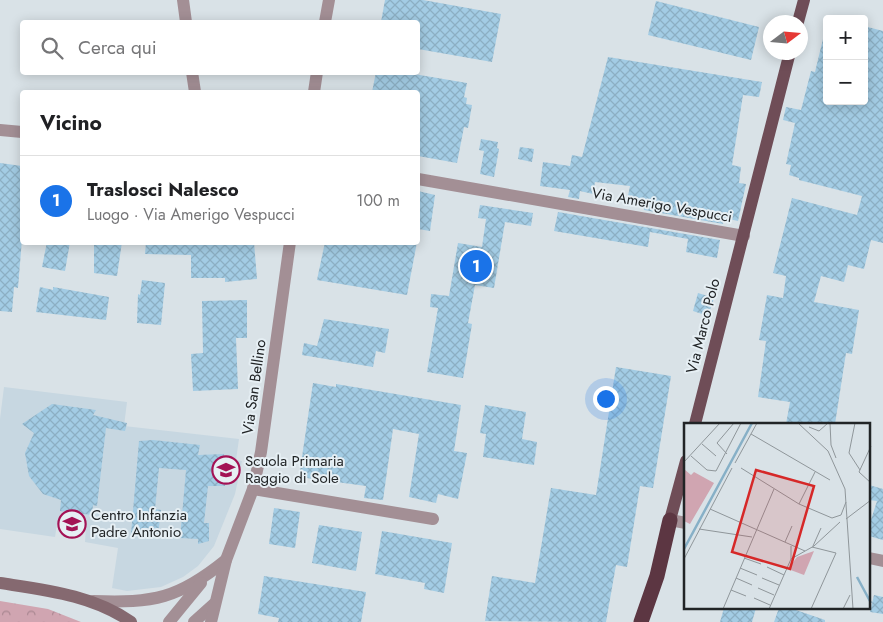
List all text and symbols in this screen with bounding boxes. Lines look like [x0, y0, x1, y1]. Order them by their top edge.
north arrow [763, 15, 808, 60]
map controls [823, 15, 868, 105]
button: + [823, 15, 868, 60]
search box [20, 20, 420, 75]
icon: search [38, 34, 66, 62]
text: Cerca qui [78, 34, 157, 61]
button: − [823, 60, 868, 105]
text: Vicino [40, 108, 102, 138]
text: Traslosci Nalesco [87, 176, 239, 203]
street label: Via Amerigo Vespucci [590, 182, 734, 228]
text: 1 [52, 189, 60, 212]
text: 100 m [356, 189, 400, 212]
text: Luogo · Via Amerigo Vespucci [87, 203, 295, 226]
pin: 1 [460, 247, 492, 285]
street label: Via Marco Polo [681, 276, 725, 376]
street label: Via San Bellino [236, 338, 272, 436]
your location [593, 386, 619, 412]
inset map [684, 423, 870, 610]
place label: Scuola Primaria Raggio di Sole [245, 450, 344, 489]
school or university icon: Scuola Primaria Raggio di Sole [211, 455, 241, 485]
place label: Centro Infanzia Padre Antonio [91, 504, 187, 543]
school or university icon: Centro Infanzia Padre Antonio [57, 509, 87, 539]

